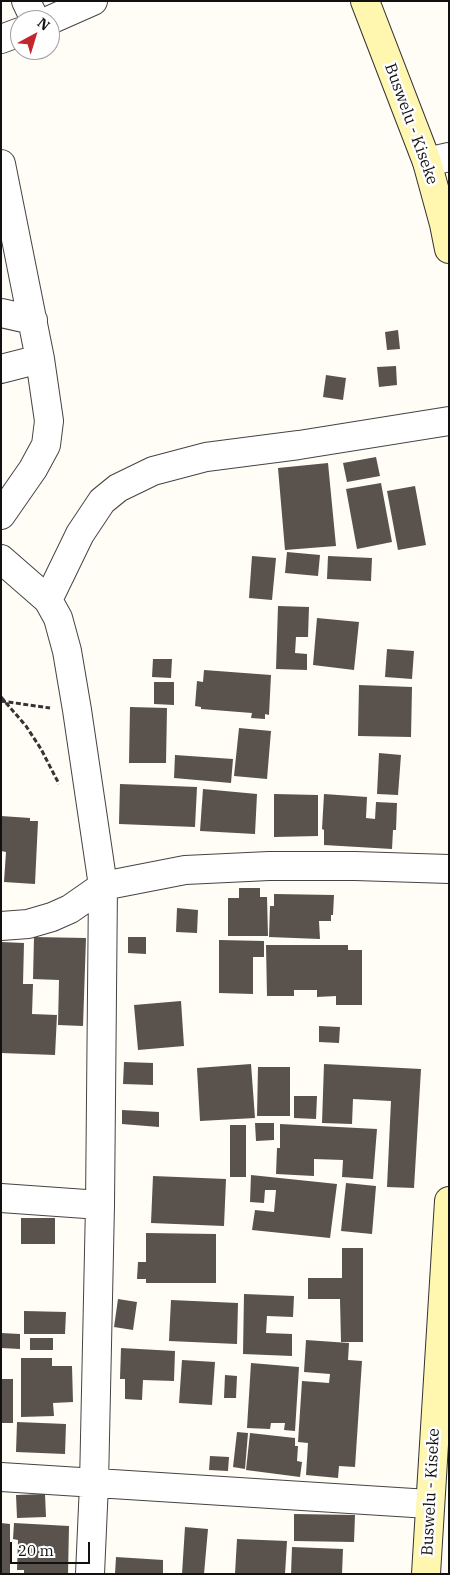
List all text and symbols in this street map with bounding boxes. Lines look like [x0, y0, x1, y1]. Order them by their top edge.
north arrow [10, 10, 60, 60]
text: N [34, 14, 54, 35]
street label: Buswelu - Kiseke [380, 61, 442, 187]
street label: Buswelu - Kiseke [418, 1428, 444, 1556]
scale bar [12, 1532, 92, 1564]
text: 20 m [18, 1541, 54, 1560]

